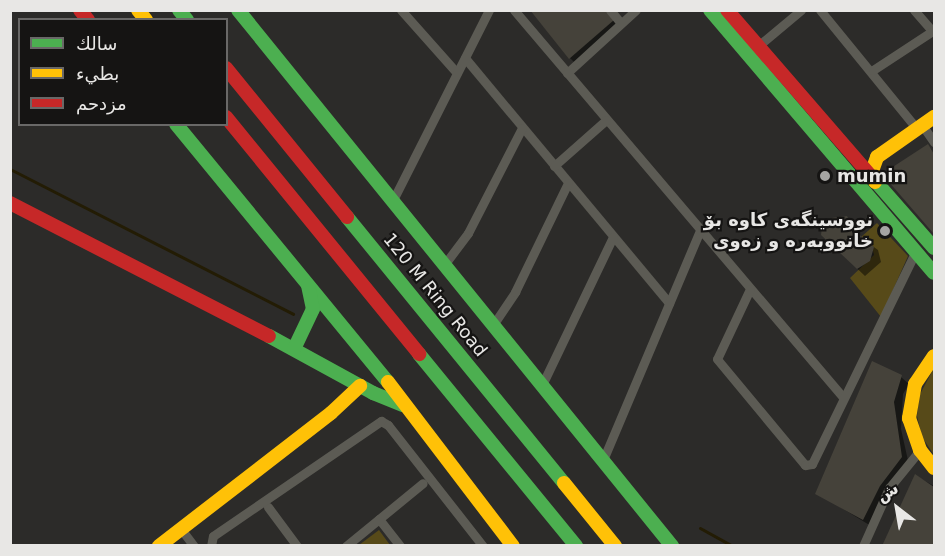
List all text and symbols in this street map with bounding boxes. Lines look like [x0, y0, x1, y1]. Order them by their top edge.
legend [18, 18, 228, 126]
text: سالك [76, 33, 117, 54]
text: بطيء [76, 63, 119, 84]
text: مزدحم [76, 93, 127, 114]
place label: mumin [837, 165, 906, 187]
marker: mumin [818, 169, 832, 183]
place label: نووسینگەی کاوە بۆ خانووبەرە و زەوی [704, 210, 873, 252]
marker: نووسینگەی کاوە بۆ خانووبەرە و زەوی [878, 224, 892, 238]
street label: 120 M Ring Road [379, 229, 491, 361]
north arrow [867, 478, 927, 538]
text: ش [873, 478, 902, 506]

